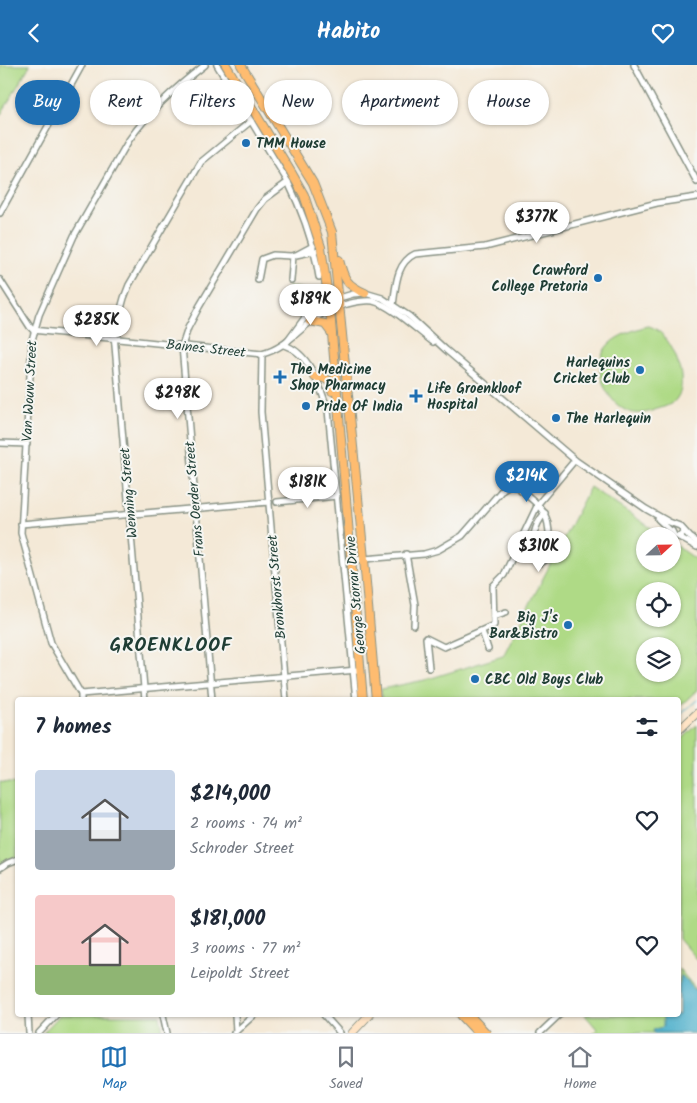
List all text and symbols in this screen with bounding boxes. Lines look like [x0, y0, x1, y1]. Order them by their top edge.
text: Habito [317, 15, 380, 50]
icon: back [20, 19, 48, 47]
icon: heart [649, 19, 677, 47]
chip: Buy [15, 80, 80, 125]
chip: Rent [90, 80, 161, 125]
chip: Filters [171, 80, 254, 125]
chip: New [264, 80, 332, 125]
chip: Apartment [342, 80, 458, 125]
chip: House [468, 80, 549, 125]
place label: TMM House [256, 133, 326, 155]
marker: TMM House [240, 137, 252, 149]
pin: $377K [502, 201, 572, 244]
text: $377K [516, 205, 558, 230]
place label: Crawford College Pretoria [492, 260, 588, 298]
marker: Crawford College Pretoria [592, 272, 604, 284]
pin: $189K [276, 283, 346, 326]
text: $189K [290, 287, 332, 312]
pin: $285K [62, 305, 132, 347]
text: $285K [74, 308, 120, 333]
street label: Baines Street [165, 334, 247, 364]
street label: Van Wouw Street [16, 339, 44, 442]
place label: Harlequins Cricket Club [553, 352, 630, 390]
place label: The Medicine Shop Pharmacy [290, 359, 386, 397]
marker: Harlequins Cricket Club [634, 364, 646, 376]
marker: The Medicine Shop Pharmacy [274, 371, 286, 383]
pin: $298K [143, 377, 213, 420]
place label: Life Groenkloof Hospital [427, 378, 522, 416]
text: $298K [155, 381, 201, 406]
marker: Life Groenkloof Hospital [409, 389, 423, 403]
place label: Pride Of India [316, 396, 403, 418]
marker: Pride Of India [300, 400, 312, 412]
place label: The Harlequin [566, 408, 651, 430]
marker: The Harlequin [550, 412, 562, 424]
street label: Frans Oerder Street [179, 440, 211, 558]
street label: Wenning Street [114, 446, 144, 539]
pin: $214K [492, 461, 562, 503]
text: $214K [506, 464, 548, 489]
pin: $181K [273, 467, 343, 509]
text: $181K [289, 470, 327, 495]
north arrow [636, 527, 681, 573]
map controls [636, 527, 681, 682]
pin: $310K [504, 531, 574, 573]
street label: Bronkhorst Street [261, 533, 293, 640]
street label: George Storrar Drive [340, 534, 372, 655]
text: $310K [519, 534, 559, 559]
button: locate [636, 582, 681, 627]
place label: Big J's Bar&Bistro [489, 607, 559, 645]
marker: Big J's Bar&Bistro [562, 619, 574, 631]
district label: GROENKLOOF [110, 631, 233, 661]
button: layers [636, 637, 681, 682]
place label: CBC Old Boys Club [485, 669, 603, 691]
marker: CBC Old Boys Club [469, 673, 481, 685]
text: 7 homes [35, 711, 112, 744]
icon: filters [633, 713, 661, 741]
text: $214,000 [190, 778, 270, 811]
icon: home [75, 790, 135, 850]
icon: heart [633, 806, 661, 834]
text: 2 rooms · 74 m² [190, 811, 302, 836]
text: Schroder Street [190, 836, 294, 861]
text: $181,000 [190, 903, 265, 936]
icon: home [75, 915, 135, 975]
icon: heart [633, 931, 661, 959]
text: 3 rooms · 77 m² [190, 936, 300, 961]
text: Leipoldt Street [190, 961, 290, 986]
tab: Map [100, 1043, 128, 1095]
tab: Saved [329, 1043, 363, 1095]
tab: Home [563, 1043, 597, 1095]

